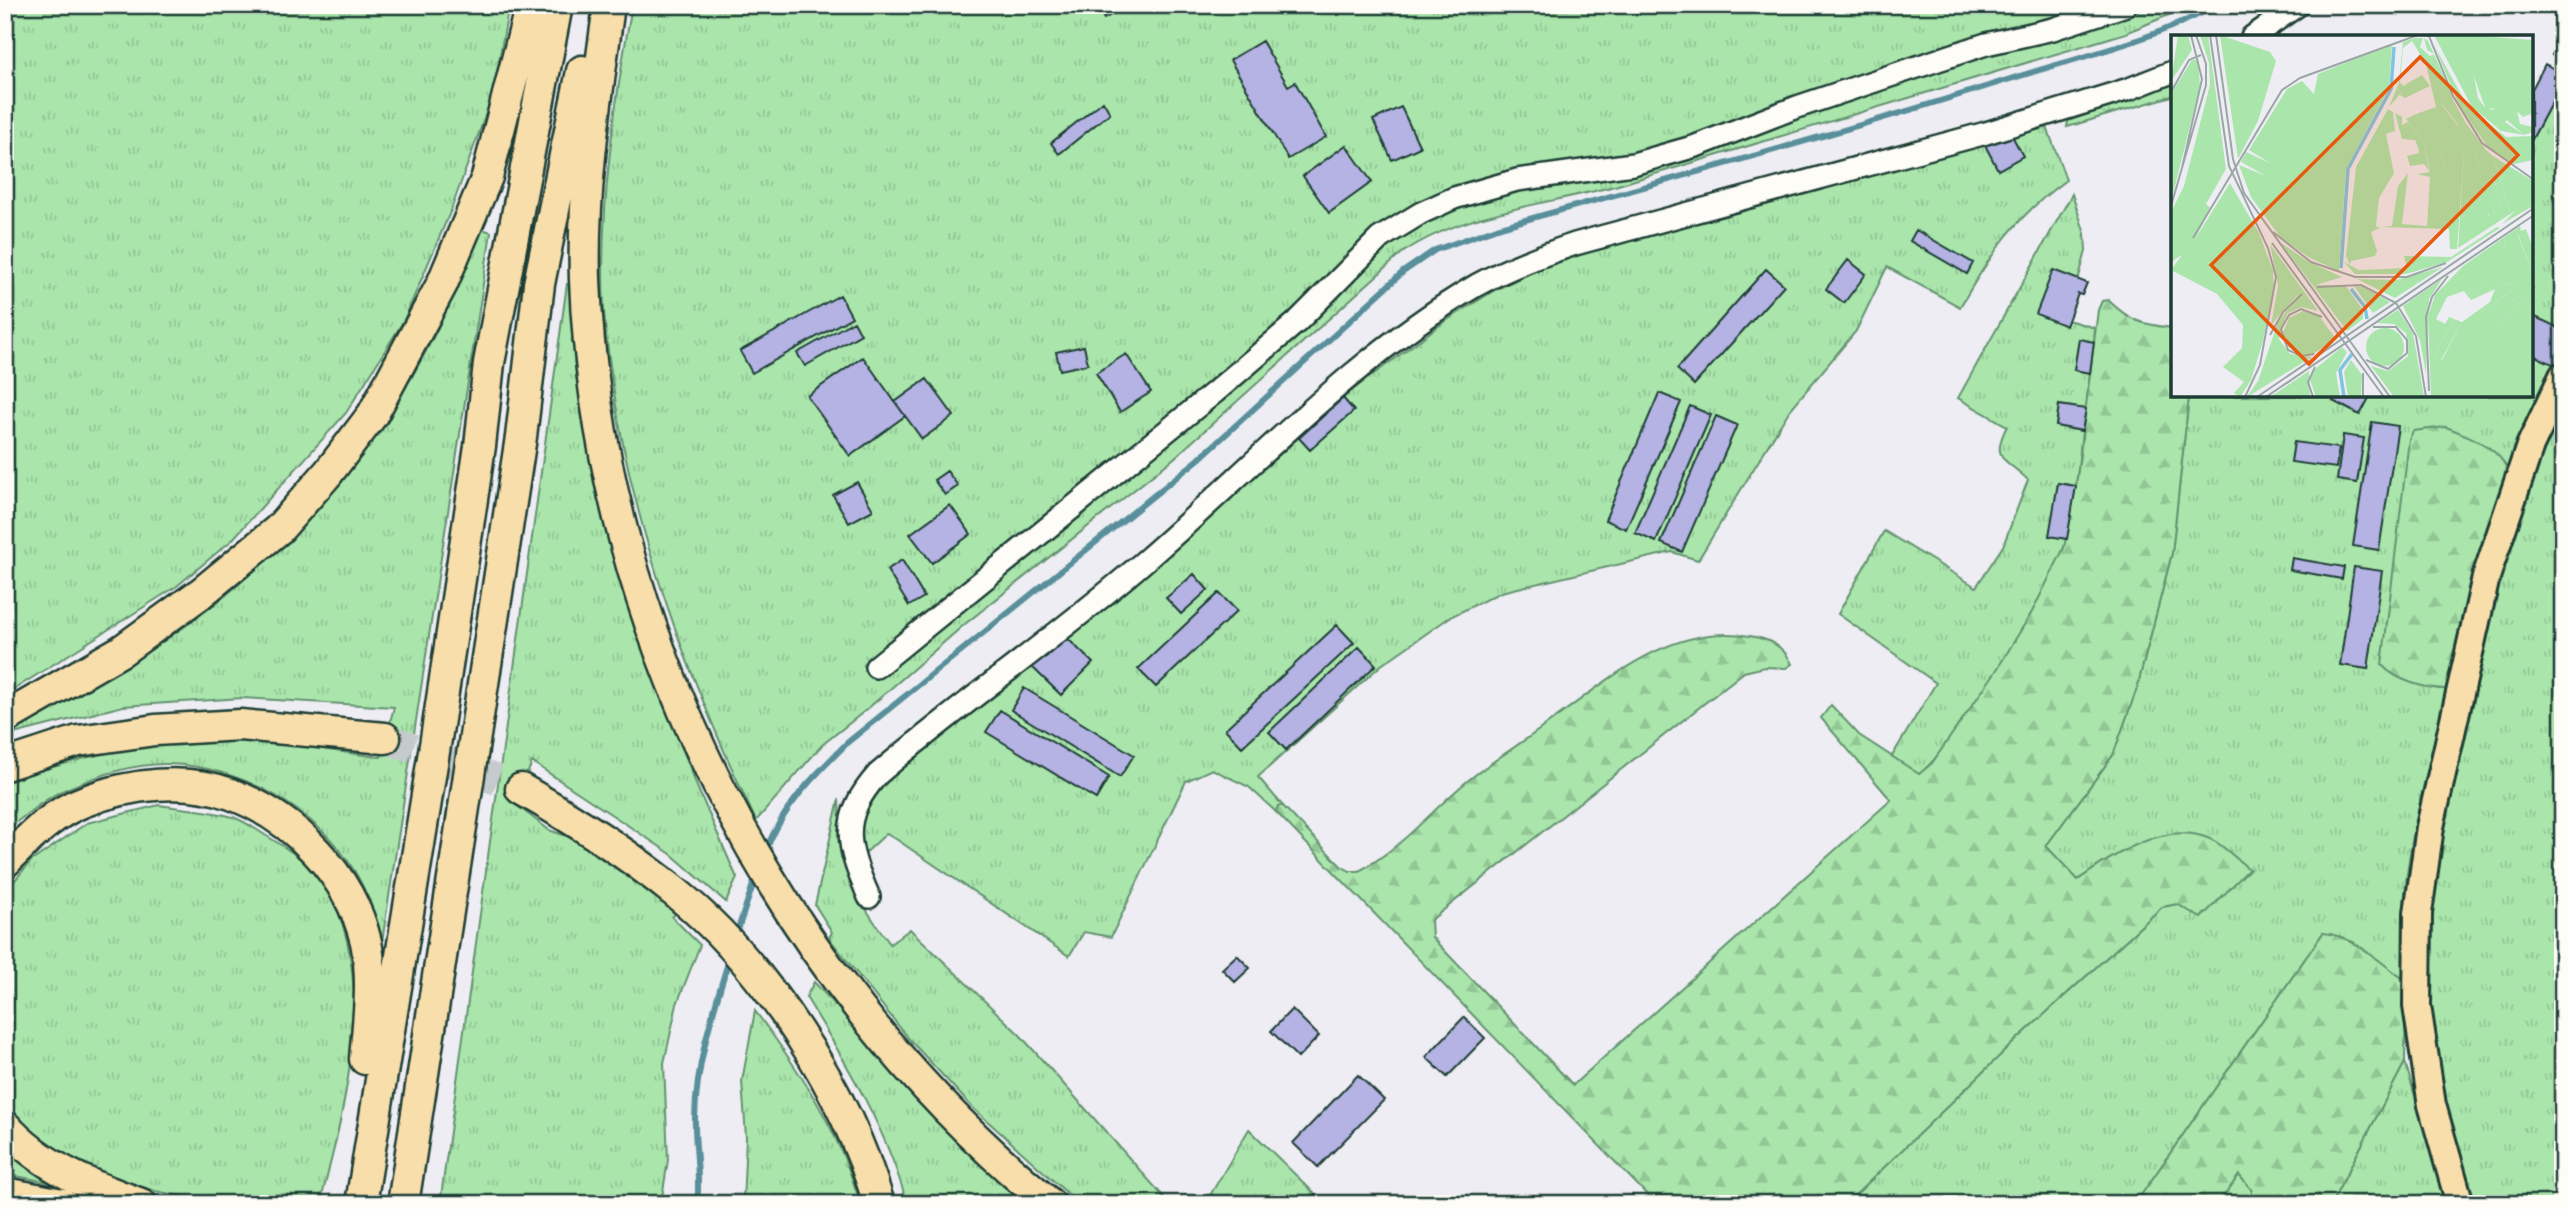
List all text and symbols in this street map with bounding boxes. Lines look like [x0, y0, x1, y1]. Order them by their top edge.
inset map [2171, 35, 2533, 397]

